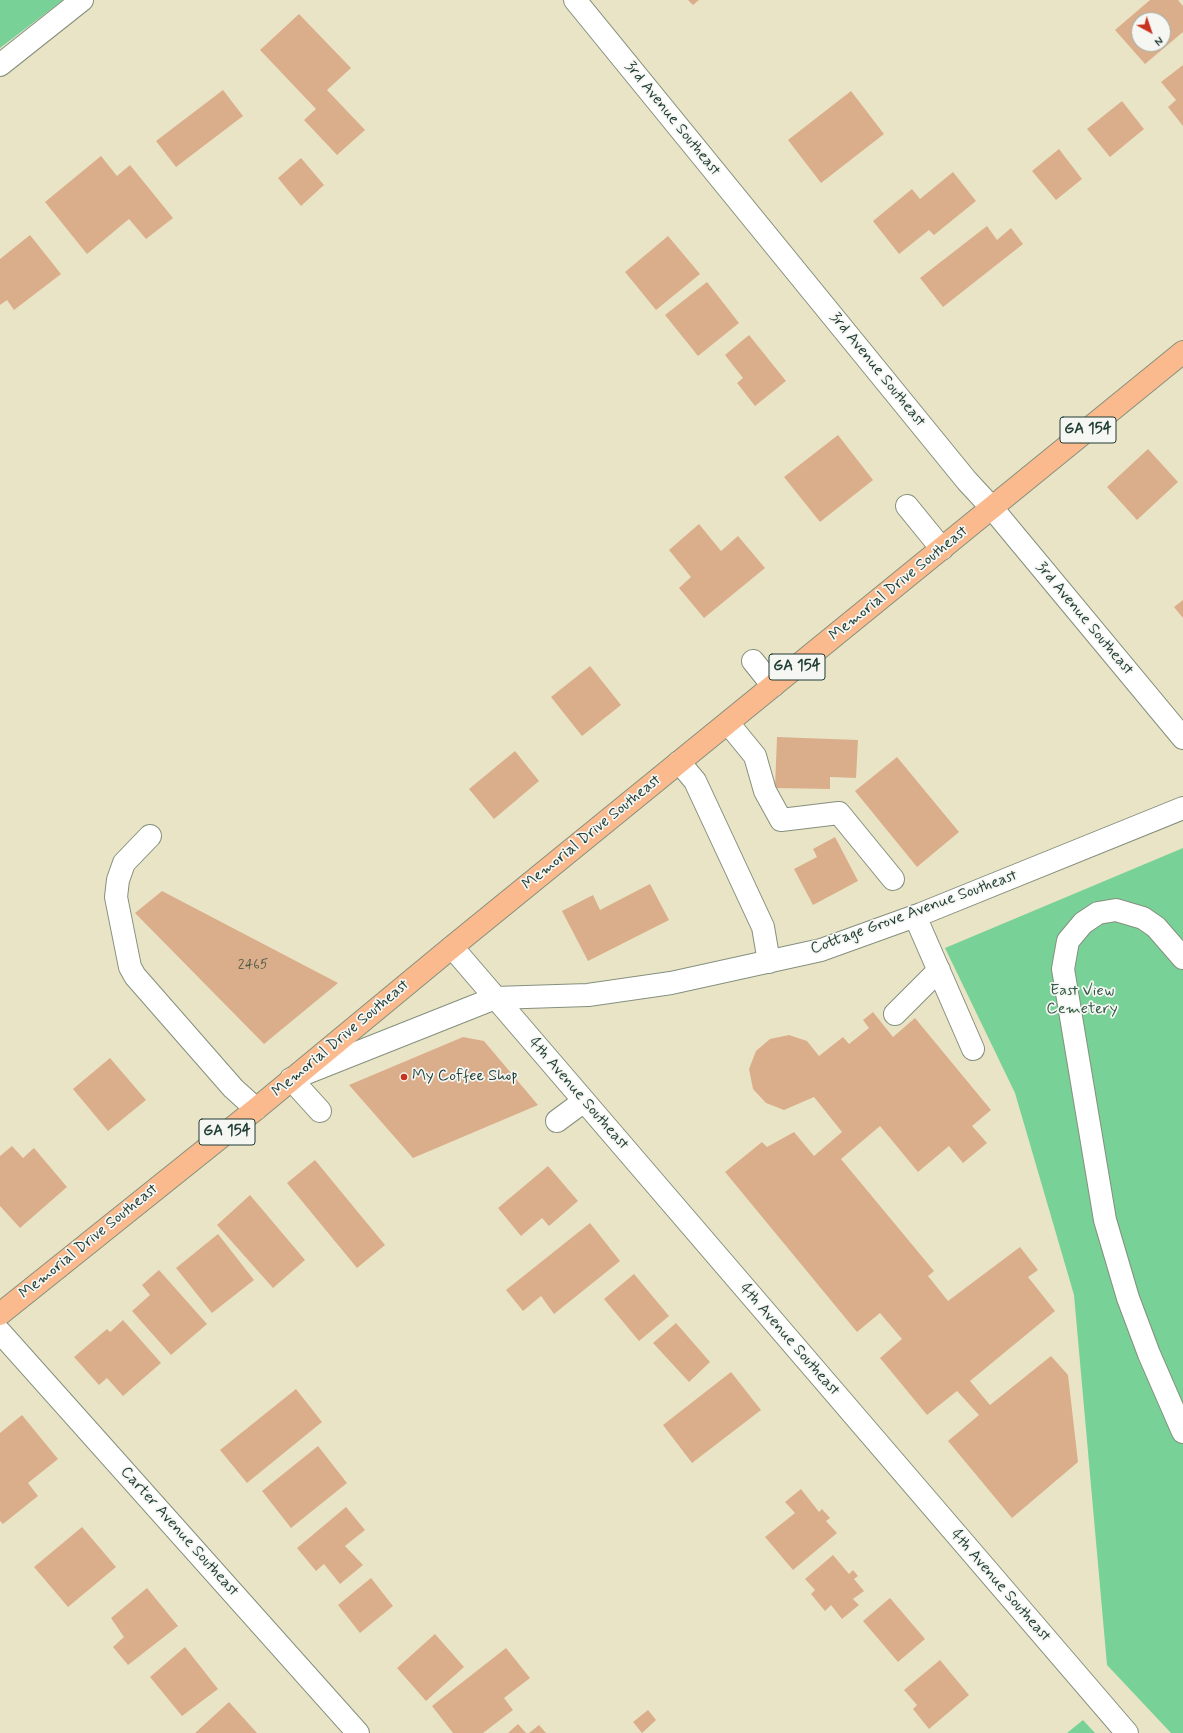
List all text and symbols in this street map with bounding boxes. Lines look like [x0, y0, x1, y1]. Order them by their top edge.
north arrow [1131, 12, 1171, 52]
text: N [1151, 33, 1165, 48]
street label: 3rd Avenue Southeast [620, 58, 724, 180]
street label: 3rd Avenue Southeast [825, 309, 929, 431]
road number: GA 154 [1060, 417, 1116, 443]
street label: Memorial Drive Southeast [826, 522, 972, 646]
street label: 3rd Avenue Southeast [1031, 558, 1137, 680]
road number: GA 154 [769, 654, 825, 680]
street label: Memorial Drive Southeast [519, 771, 665, 895]
street label: Cottage Grove Avenue Southeast [808, 867, 1020, 959]
house number: 2465 [238, 957, 268, 973]
street label: Memorial Drive Southeast [269, 976, 413, 1102]
park label: East View Cemetery [1046, 982, 1118, 1020]
street label: 4th Avenue Southeast [524, 1034, 632, 1154]
place label: My Coffee Shop [412, 1067, 518, 1087]
marker: My Coffee Shop [399, 1072, 409, 1082]
road number: GA 154 [199, 1119, 255, 1145]
street label: Memorial Drive Southeast [16, 1180, 162, 1304]
street label: 4th Avenue Southeast [735, 1280, 843, 1400]
street label: Carter Avenue Southeast [116, 1463, 242, 1601]
street label: 4th Avenue Southeast [946, 1526, 1054, 1646]

